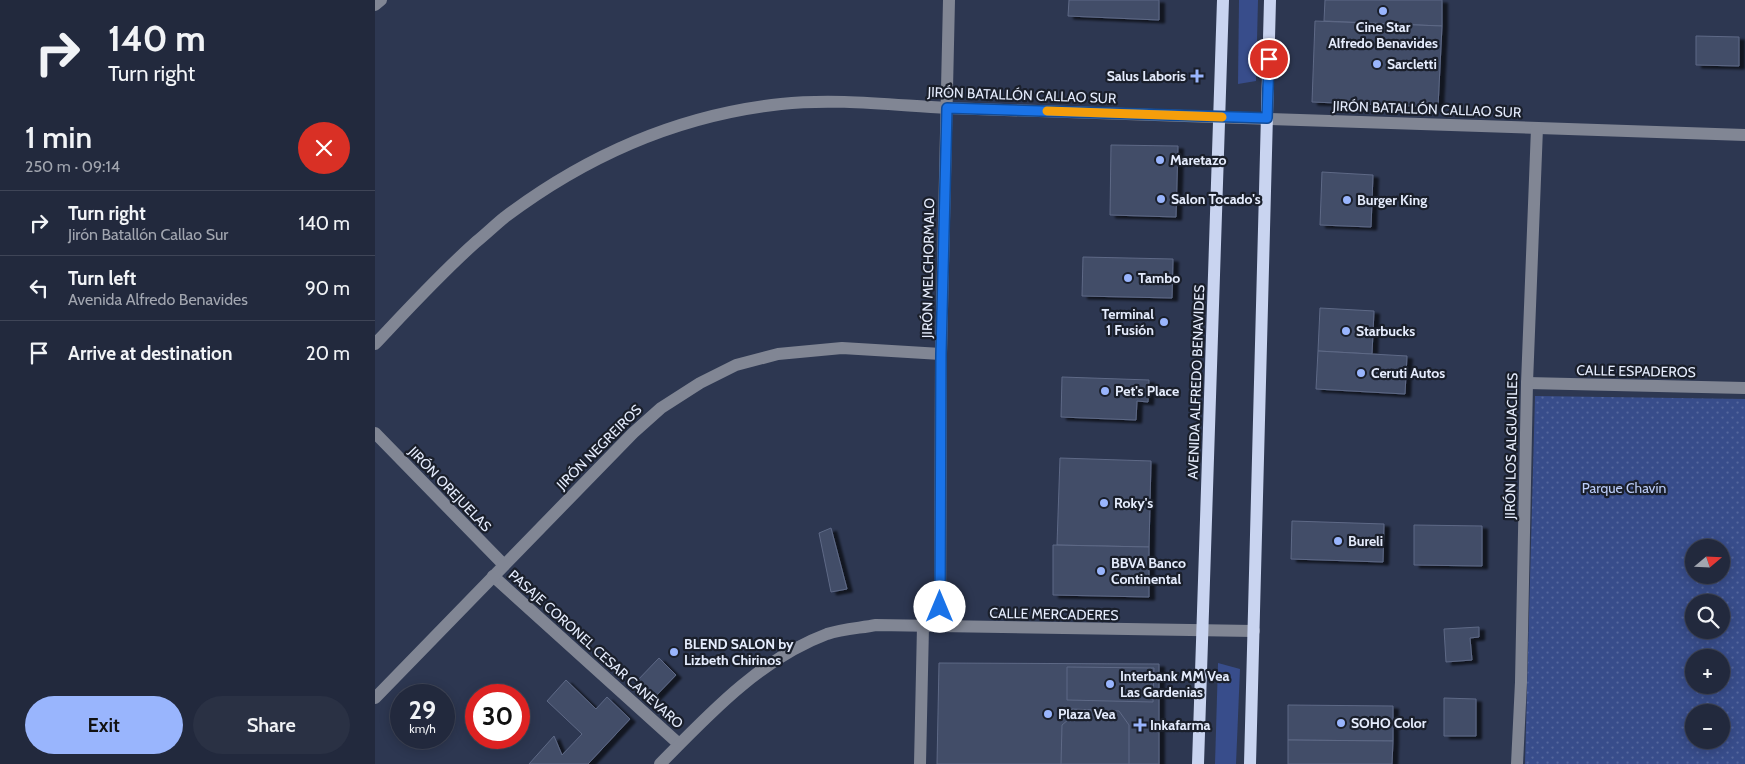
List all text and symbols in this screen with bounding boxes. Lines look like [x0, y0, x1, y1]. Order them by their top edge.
marker: Cine Star Alfredo Benavides [1377, 5, 1389, 17]
text: 140 m [108, 17, 206, 60]
place label: Cine Star Alfredo Benavides [1328, 18, 1438, 52]
icon: right [25, 20, 90, 85]
pin [1248, 38, 1290, 80]
icon: arrive [1255, 45, 1283, 73]
place label: Sarcletti [1387, 55, 1437, 73]
marker: Sarcletti [1371, 58, 1383, 70]
text: Turn right [108, 60, 195, 87]
place label: Salus Laboris [1107, 67, 1186, 85]
marker: Salus Laboris [1190, 69, 1204, 83]
street label: JIRÓN BATALLÓN CALLAO SUR [926, 83, 1117, 107]
street label: JIRÓN BATALLÓN CALLAO SUR [1331, 97, 1522, 121]
text: 1 min [25, 119, 92, 156]
button: close [298, 122, 350, 174]
place label: Maretazo [1170, 151, 1227, 169]
marker: Maretazo [1154, 154, 1166, 166]
text: 250 m · 09:14 [25, 157, 120, 176]
place label: Salon Tocado's [1171, 190, 1261, 208]
place label: Burger King [1357, 191, 1427, 209]
marker: Salon Tocado's [1155, 193, 1167, 205]
marker: Burger King [1341, 194, 1353, 206]
street label: JIRÓN MELCHORMALO [918, 197, 938, 339]
text: Turn right [68, 202, 146, 225]
icon: right [25, 209, 53, 237]
text: 140 m [299, 212, 350, 235]
text: Jirón Batallón Callao Sur [68, 225, 228, 244]
text: Turn left [68, 267, 136, 290]
place label: Tambo [1138, 269, 1180, 287]
marker: Tambo [1122, 272, 1134, 284]
icon: left [25, 274, 53, 302]
text: 90 m [305, 277, 350, 300]
street label: AVENIDA ALFREDO BENAVIDES [1184, 284, 1208, 480]
text: Avenida Alfredo Benavides [68, 290, 248, 309]
place label: Terminal 1 Fusión [1102, 305, 1154, 339]
marker: Terminal 1 Fusión [1158, 316, 1170, 328]
place label: Starbucks [1356, 322, 1415, 340]
marker: Starbucks [1340, 325, 1352, 337]
icon: arrive [25, 339, 53, 367]
text: Arrive at destination [68, 342, 232, 365]
text: 20 m [306, 342, 350, 365]
street label: CALLE ESPADEROS [1576, 361, 1696, 381]
place label: Ceruti Autos [1371, 364, 1445, 382]
marker: Ceruti Autos [1355, 367, 1367, 379]
street label: JIRÓN LOS ALGUACILES [1501, 373, 1521, 520]
place label: Pet's Place [1115, 382, 1179, 400]
marker: Pet's Place [1099, 385, 1111, 397]
street label: JIRÓN NEGREIROS [552, 401, 645, 494]
street label: JIRÓN OREJUELAS [404, 442, 495, 535]
park label: Parque Chavín [1582, 479, 1666, 497]
place label: Roky's [1114, 494, 1153, 512]
marker: Roky's [1098, 497, 1110, 509]
place label: Bureli [1348, 532, 1383, 550]
marker: Bureli [1332, 535, 1344, 547]
north arrow [1685, 539, 1730, 584]
map controls [1685, 539, 1730, 749]
place label: BBVA Banco Continental [1111, 554, 1186, 588]
marker: BBVA Banco Continental [1095, 565, 1107, 577]
street label: PASAJE CORONEL CESAR CANEVARO [505, 566, 687, 732]
position arrow [913, 580, 965, 632]
button: search [1685, 594, 1730, 639]
street label: CALLE MERCADERES [989, 604, 1119, 624]
place label: BLEND SALON by Lizbeth Chirinos [684, 635, 794, 669]
marker: BLEND SALON by Lizbeth Chirinos [668, 646, 680, 658]
button: + [1685, 649, 1730, 694]
place label: Interbank MM Vea Las Gardenias [1120, 667, 1229, 701]
marker: Interbank MM Vea Las Gardenias [1104, 678, 1116, 690]
speed limit sign: 30 [465, 684, 530, 749]
text: 29 [409, 695, 436, 725]
button: Exit [25, 696, 183, 754]
button: Share [193, 696, 350, 754]
button: − [1685, 704, 1730, 749]
place label: Plaza Vea [1058, 705, 1116, 723]
marker: Plaza Vea [1042, 708, 1054, 720]
place label: SOHO Color [1351, 714, 1427, 732]
place label: Inkafarma [1150, 716, 1211, 734]
marker: SOHO Color [1335, 717, 1347, 729]
marker: Inkafarma [1134, 719, 1146, 731]
text: km/h [409, 721, 436, 736]

